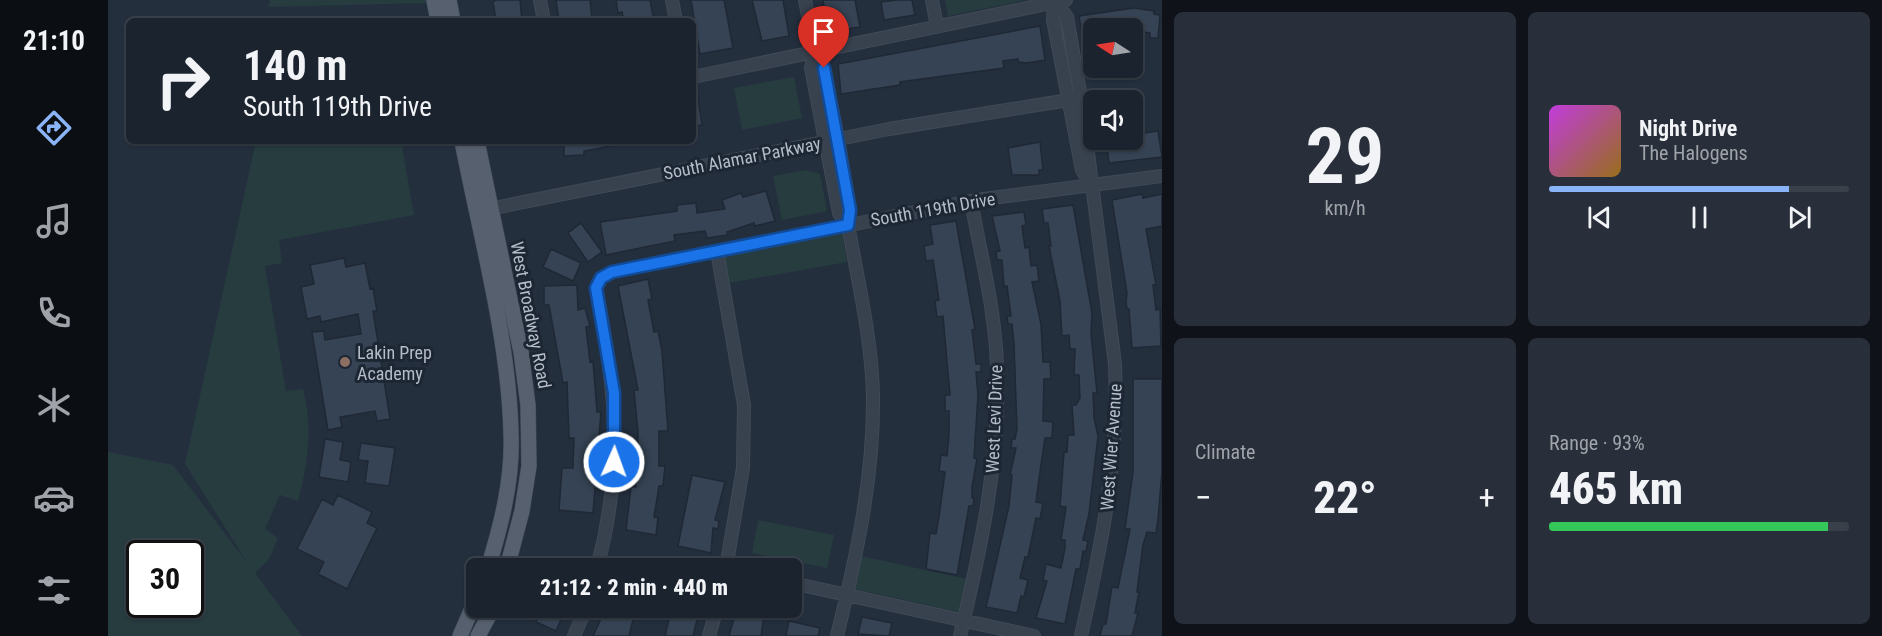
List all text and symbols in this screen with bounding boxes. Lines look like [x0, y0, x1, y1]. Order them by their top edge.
pin [798, 6, 849, 68]
icon: arrive [807, 15, 840, 48]
north arrow [1083, 18, 1143, 78]
map controls [1083, 18, 1143, 150]
text: 21:10 [23, 25, 85, 57]
text: 140 m [243, 41, 348, 90]
icon: right [144, 42, 222, 120]
button: sound [1083, 90, 1143, 150]
text: South 119th Drive [243, 91, 432, 123]
icon: directions [33, 107, 75, 149]
text: 29 [1306, 111, 1384, 202]
text: Night Drive [1639, 116, 1737, 141]
street label: South Alamar Parkway [661, 132, 823, 184]
text: The Halogens [1639, 141, 1748, 165]
street label: South 119th Drive [869, 188, 997, 230]
text: km/h [1324, 196, 1366, 220]
icon: music [33, 200, 75, 242]
icon: previous [1583, 201, 1616, 234]
icon: pause [1683, 201, 1716, 234]
icon: next [1783, 201, 1816, 234]
street label: West Broadway Road [506, 240, 556, 390]
icon: phone [33, 292, 75, 334]
place label: Lakin Prep Academy [357, 342, 432, 384]
marker: Lakin Prep Academy [338, 355, 352, 369]
street label: West Levi Drive [982, 365, 1006, 473]
street label: West Wier Avenue [1096, 383, 1126, 511]
icon: climate [33, 384, 75, 426]
position arrow [582, 430, 646, 494]
text: Range · 93% [1549, 431, 1645, 455]
text: Climate [1195, 440, 1255, 464]
text: 465 km [1549, 462, 1683, 515]
text: 22° [1313, 471, 1377, 524]
icon: car [33, 477, 75, 519]
text: − [1195, 478, 1212, 517]
text: + [1479, 478, 1495, 517]
speed limit sign: 30 [126, 540, 204, 618]
icon: filters [33, 569, 75, 611]
text: 21:12 · 2 min · 440 m [540, 575, 728, 600]

